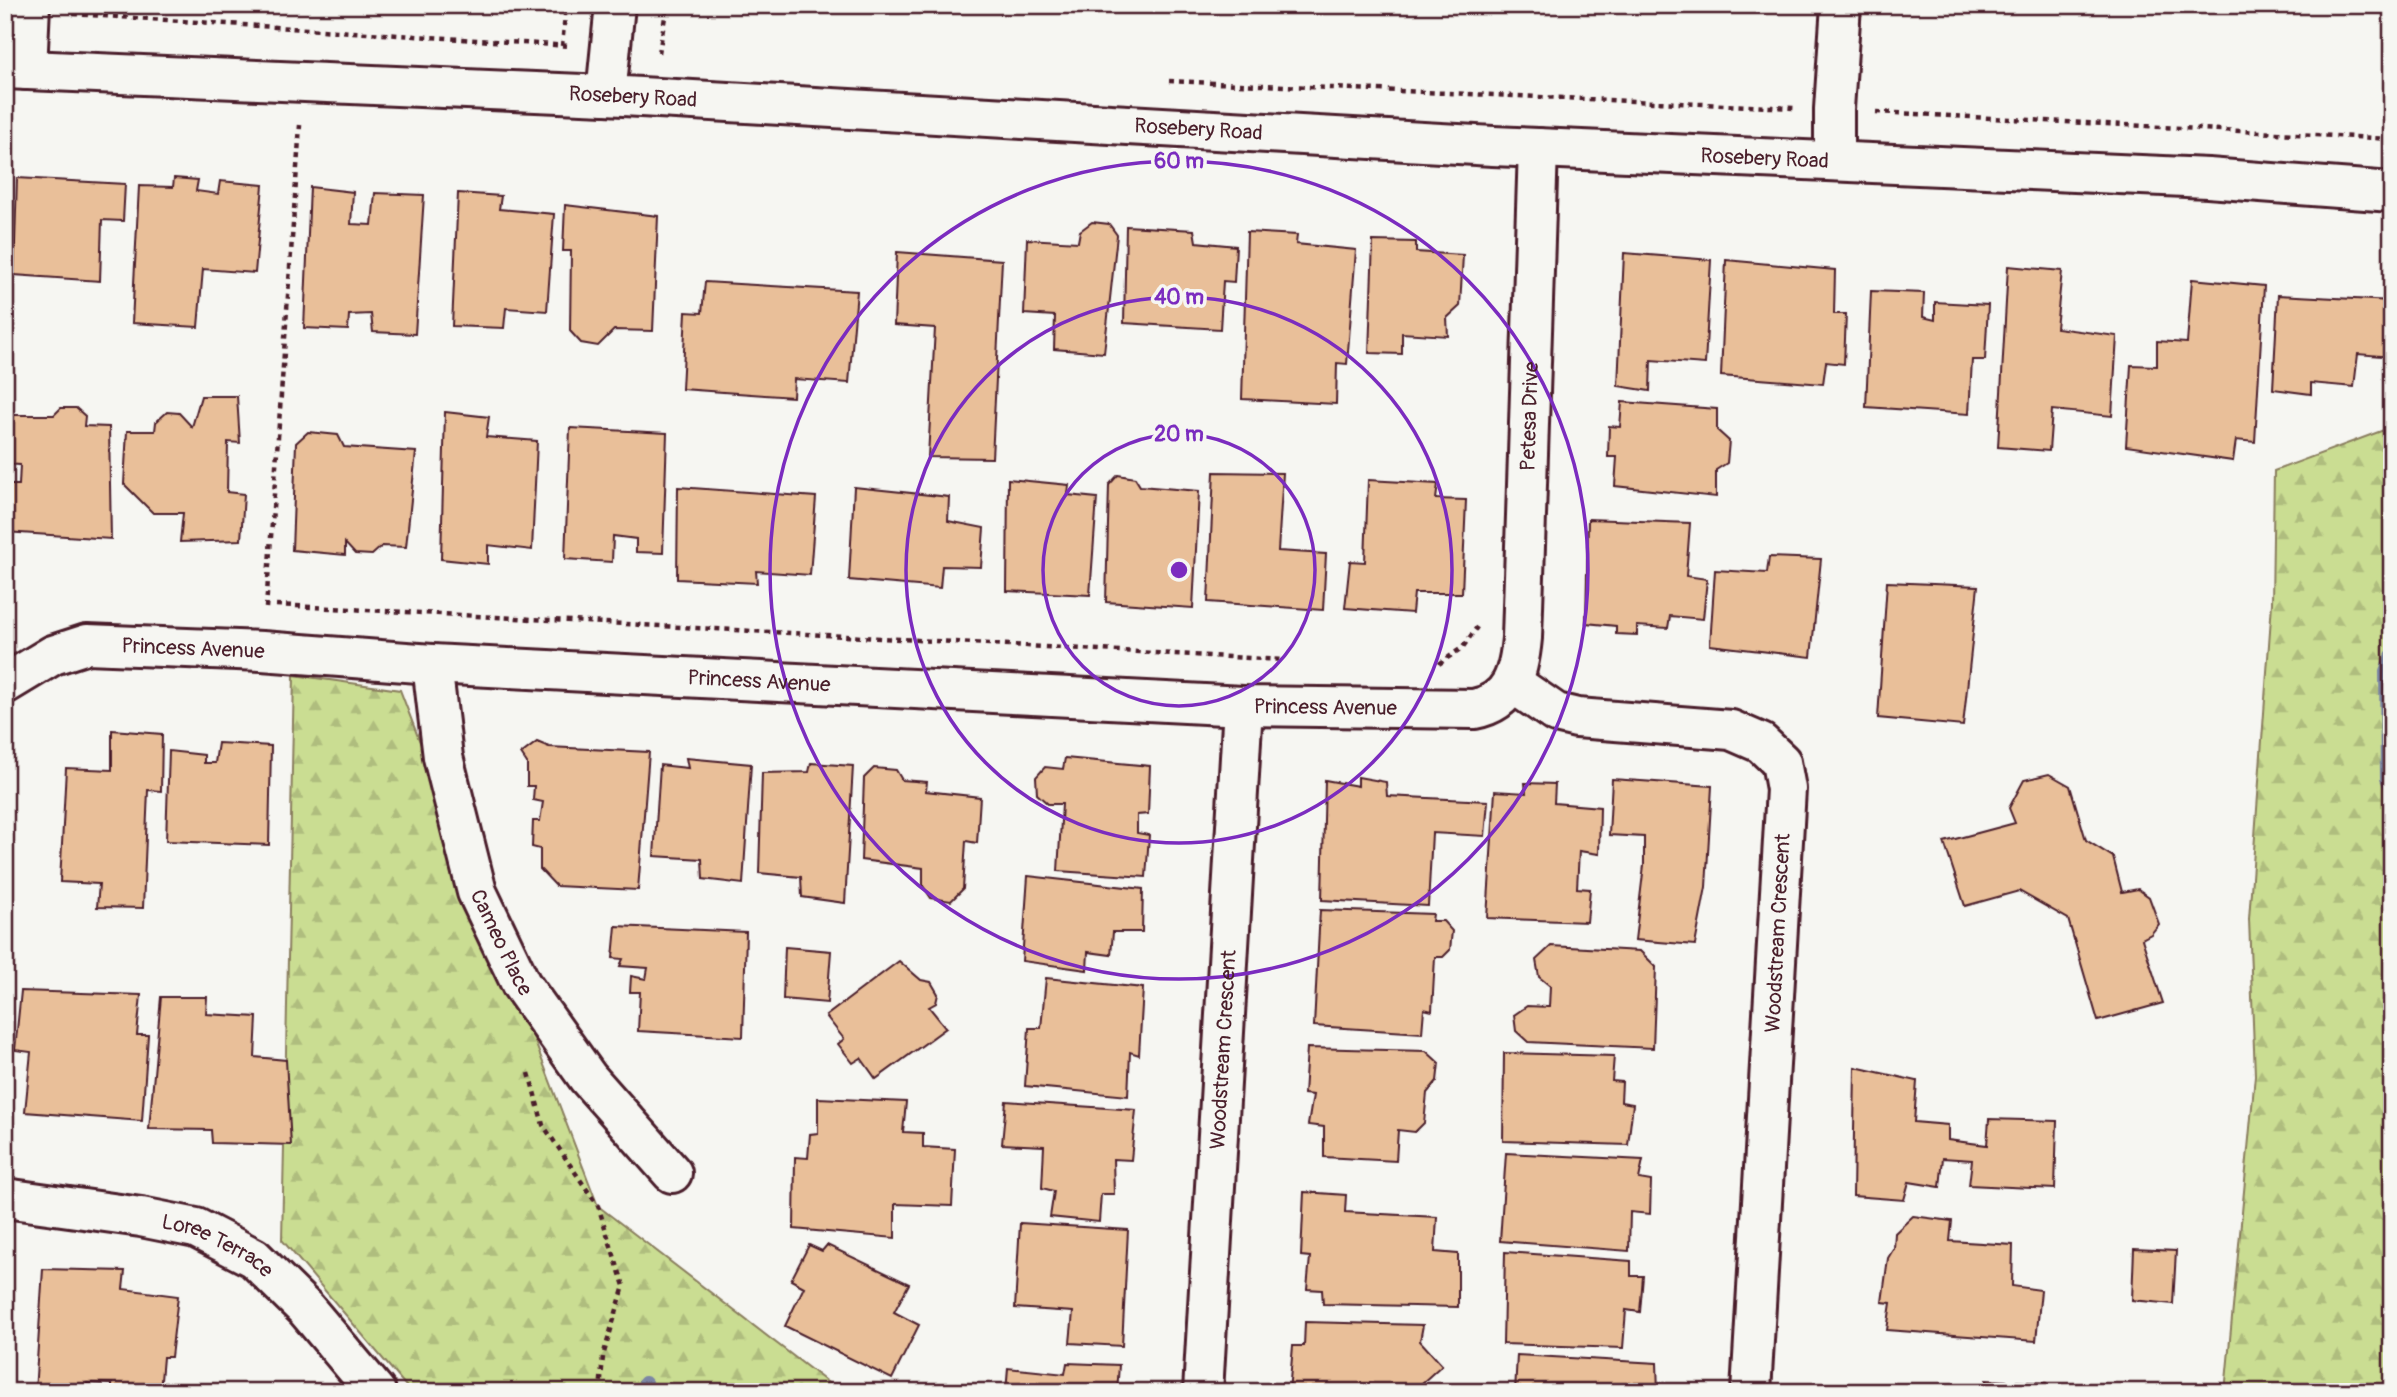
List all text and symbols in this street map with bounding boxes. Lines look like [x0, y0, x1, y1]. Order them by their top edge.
street label: Rosebery Road [568, 80, 698, 114]
street label: Rosebery Road [1134, 112, 1263, 146]
street label: Rosebery Road [1700, 142, 1830, 175]
text: 60 m [1154, 148, 1204, 175]
text: 40 m [1154, 284, 1204, 311]
street label: Petesa Drive [1514, 361, 1545, 471]
text: 20 m [1154, 421, 1204, 448]
centre of rings [1167, 558, 1191, 582]
street label: Princess Avenue [121, 632, 266, 665]
street label: Princess Avenue [687, 664, 832, 698]
street label: Princess Avenue [1254, 693, 1398, 722]
street label: Woodstream Crescent [1759, 832, 1797, 1033]
street label: Cameo Place [464, 885, 539, 1002]
street label: Woodstream Crescent [1204, 949, 1242, 1150]
street label: Loree Terrace [160, 1208, 280, 1284]

